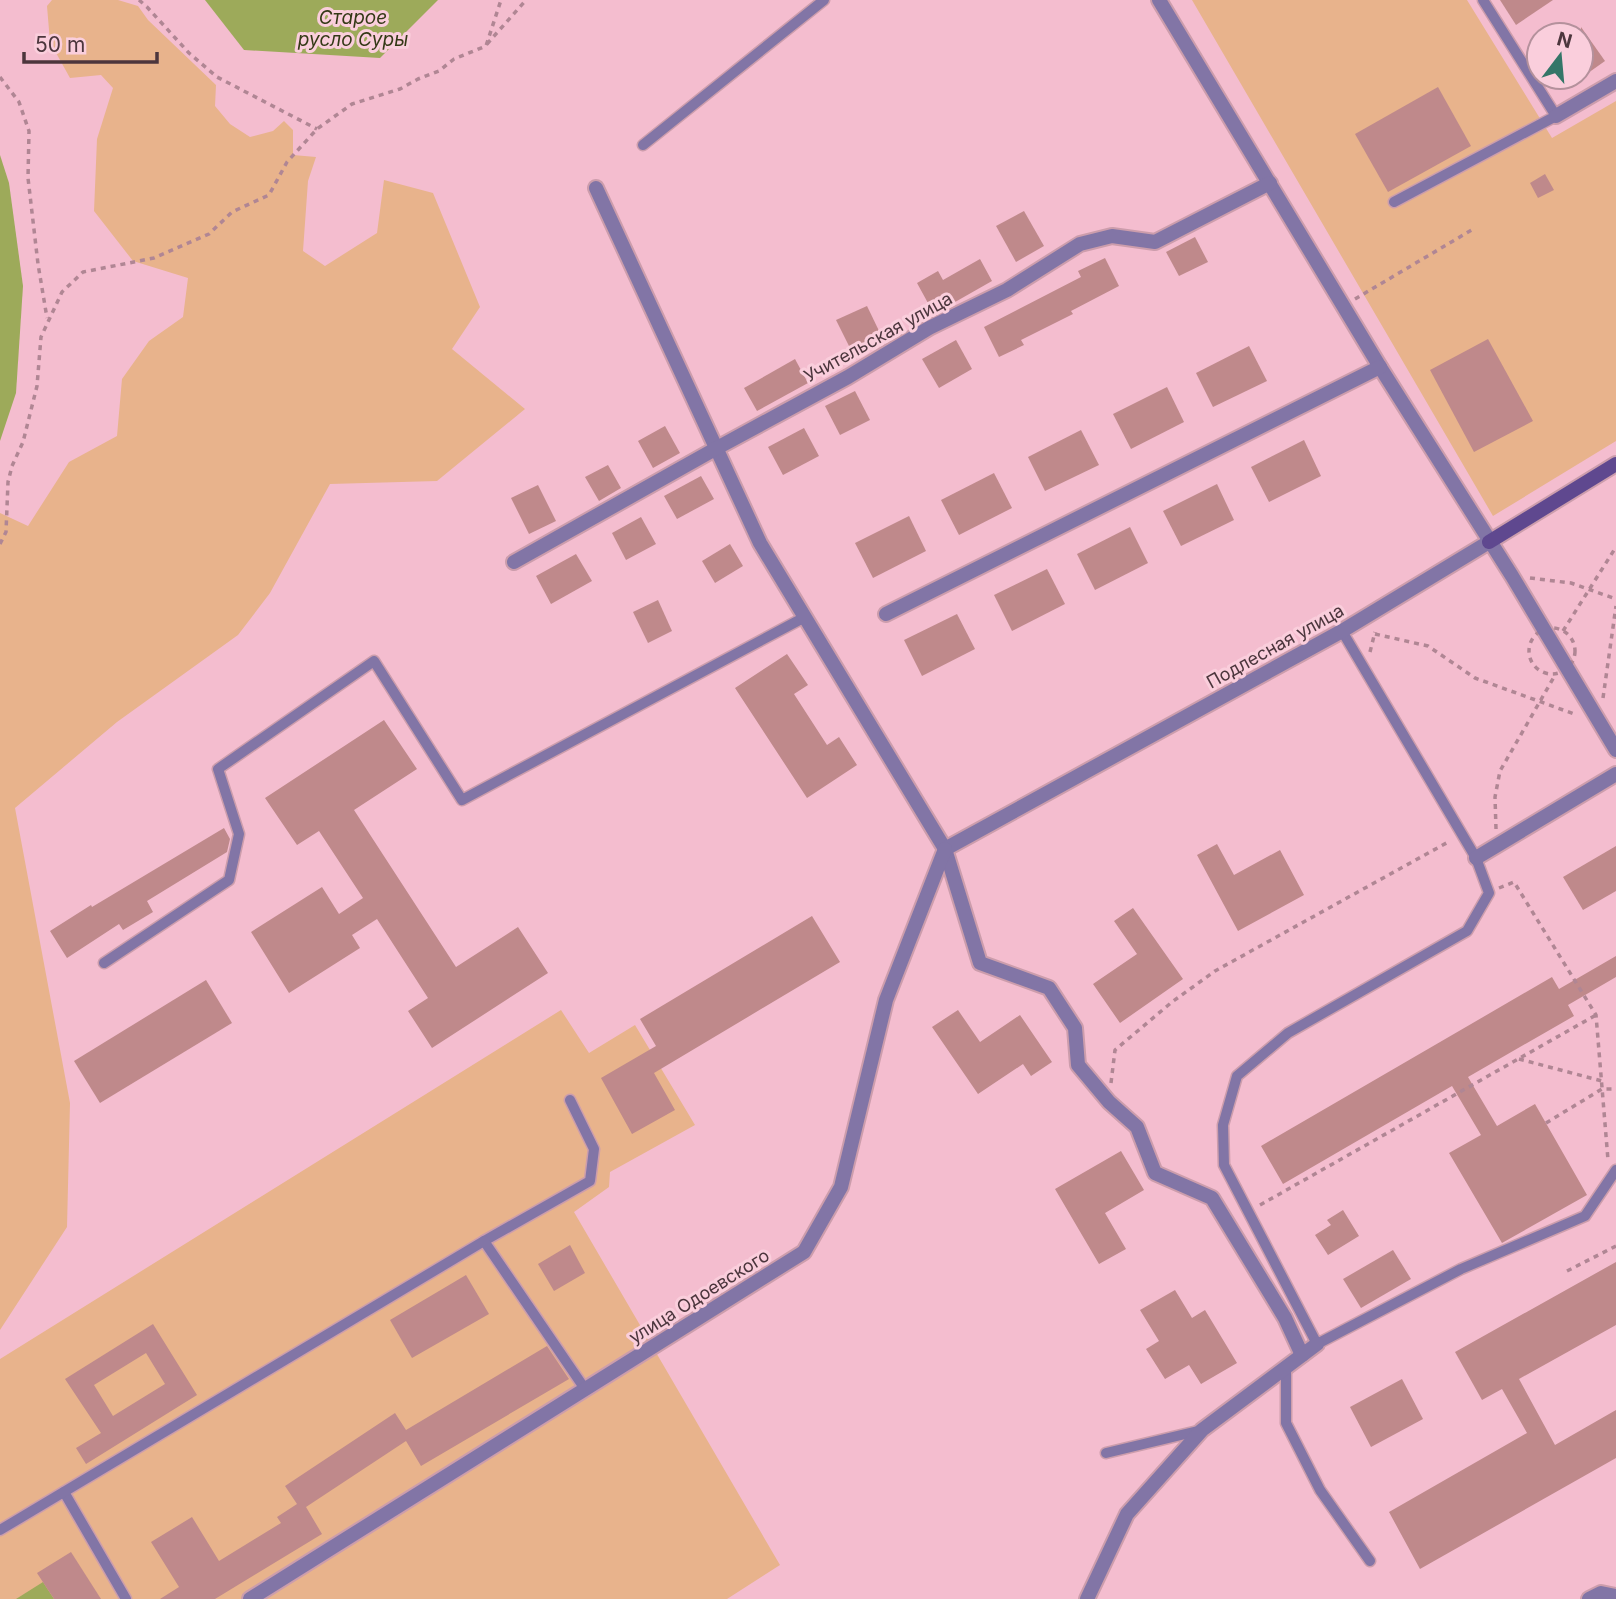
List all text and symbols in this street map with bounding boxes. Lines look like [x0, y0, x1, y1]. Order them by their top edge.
water label: Старое русло Суры [297, 6, 408, 51]
scale bar [24, 21, 158, 65]
north arrow [1525, 21, 1595, 91]
text: N [1554, 27, 1575, 53]
text: 50 m [35, 32, 85, 57]
street label: Учительская улица [800, 287, 956, 387]
street label: Подлесная улица [1203, 600, 1347, 692]
street label: улица Одоевского [625, 1244, 773, 1348]

